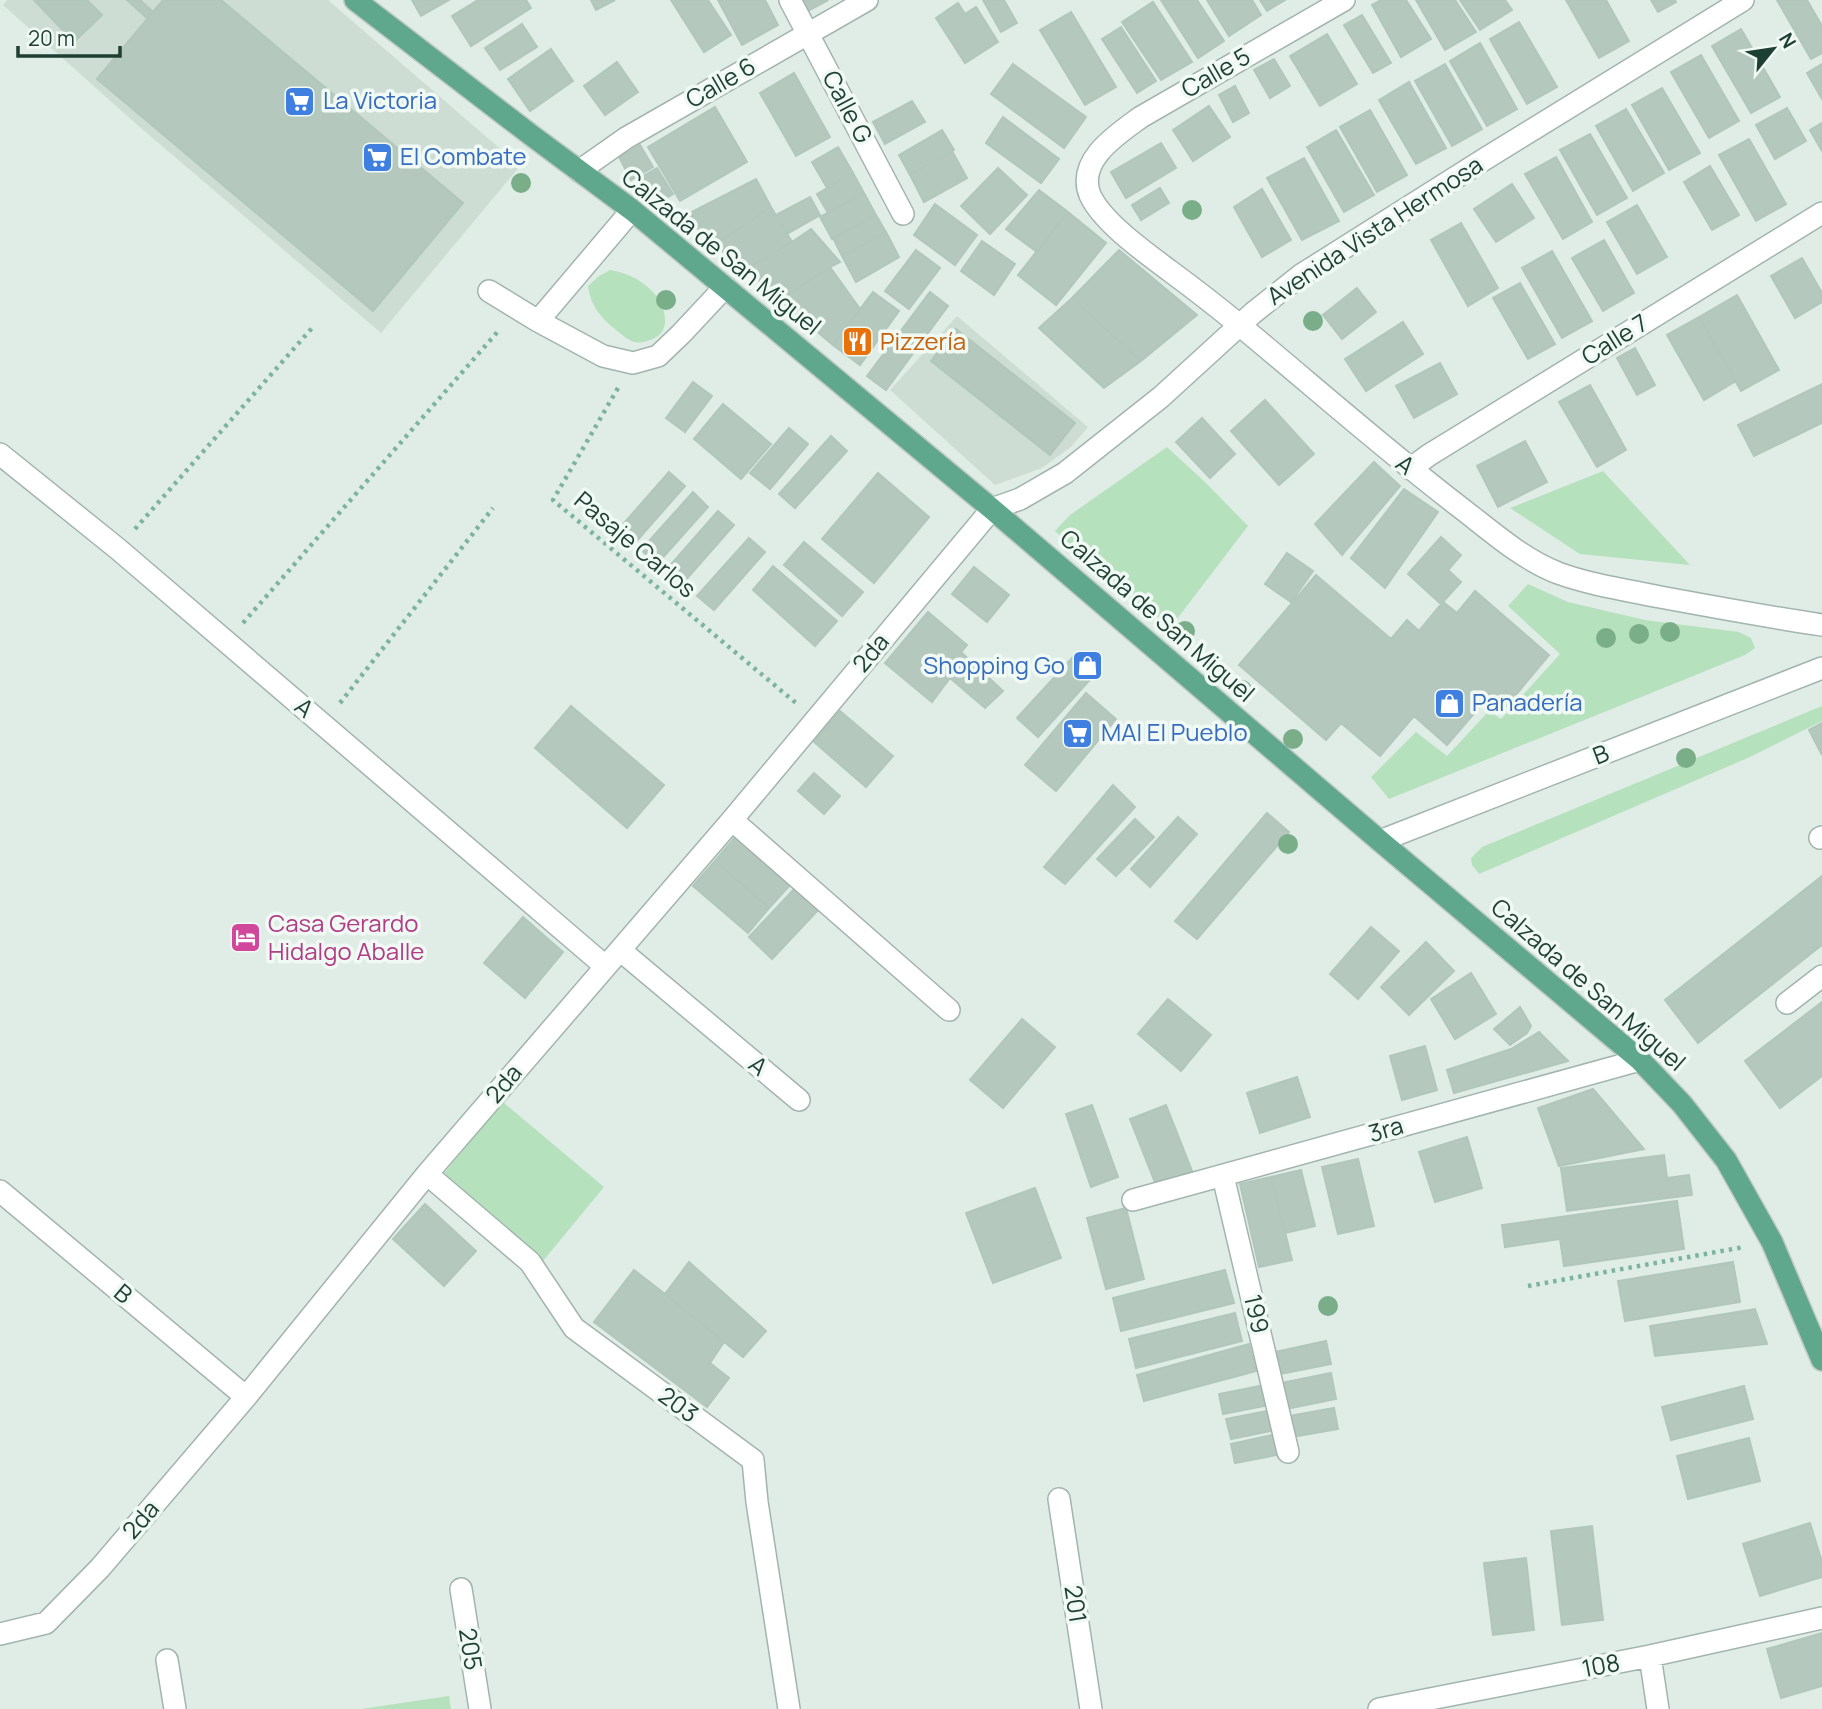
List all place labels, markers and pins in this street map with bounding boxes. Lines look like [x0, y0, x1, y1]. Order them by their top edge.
place label: La Victoria [323, 83, 437, 116]
supermarket icon: La Victoria [283, 84, 317, 118]
place label: El Combate [400, 139, 527, 172]
supermarket icon: El Combate [360, 140, 394, 174]
place label: Pizzería [880, 324, 966, 357]
restaurant icon: Pizzería [840, 325, 874, 359]
place label: Shopping Go [923, 648, 1065, 681]
shop icon: Shopping Go [1071, 649, 1105, 683]
place label: Panadería [1472, 685, 1583, 718]
shop icon: Panadería [1432, 686, 1466, 720]
place label: MAI El Pueblo [1101, 715, 1248, 748]
supermarket icon: MAI El Pueblo [1061, 716, 1095, 750]
place label: Casa Gerardo Hidalgo Aballe [268, 906, 424, 967]
hotel icon: Casa Gerardo Hidalgo Aballe [228, 921, 262, 955]

